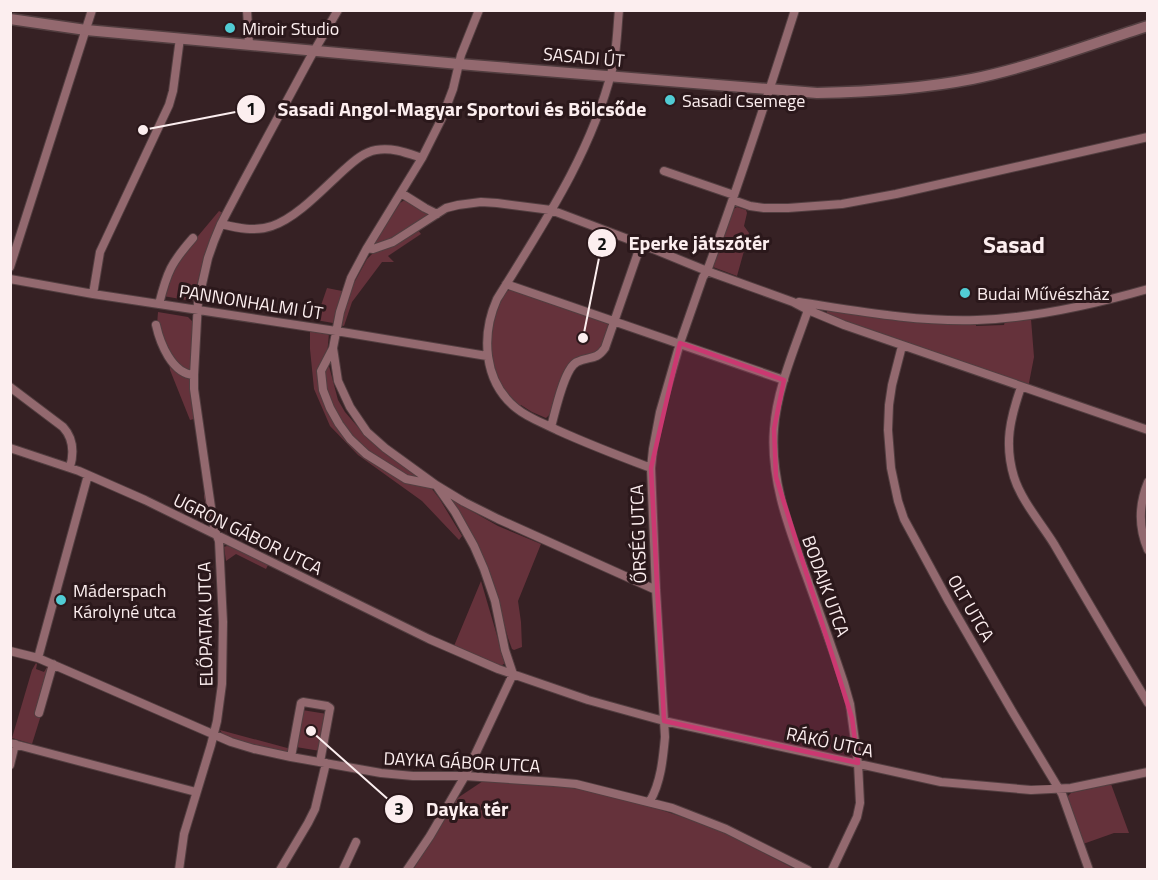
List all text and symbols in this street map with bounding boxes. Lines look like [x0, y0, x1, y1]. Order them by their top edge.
place label: Miroir Studio [242, 15, 339, 42]
marker: Miroir Studio [223, 21, 237, 35]
street label: SASADI ÚT [542, 40, 626, 74]
place label: Sasadi Csemege [682, 87, 805, 114]
callout: Sasadi Angol-Magyar Sportovi és Bölcsőde [236, 90, 658, 128]
text: Sasadi Angol-Magyar Sportovi és Bölcsőde [278, 93, 646, 124]
marker: Sasadi Csemege [663, 93, 677, 107]
text: 1 [246, 95, 256, 122]
callout: Eperke játszótér [587, 224, 782, 262]
district label: Sasad [983, 226, 1045, 262]
text: Eperke játszótér [628, 227, 770, 258]
text: 2 [597, 230, 607, 257]
street label: PANNONHALMI ÚT [177, 277, 325, 327]
place label: Budai Művészház [977, 280, 1110, 307]
marker: Budai Művészház [958, 286, 972, 300]
street label: ŐRSÉG UTCA [623, 484, 653, 584]
street label: UGRON GÁBOR UTCA [169, 486, 327, 582]
street label: BODAJK UTCA [795, 532, 857, 641]
street label: ELŐPATAK UTCA [190, 561, 220, 687]
street label: OLT UTCA [941, 569, 1001, 647]
place label: Máderspach Károlyné utca [73, 577, 176, 625]
marker: Máderspach Károlyné utca [54, 593, 68, 607]
street label: RÁKÓ UTCA [784, 720, 876, 764]
street label: DAYKA GÁBOR UTCA [383, 744, 541, 780]
callout: Dayka tér [384, 790, 521, 828]
text: Dayka tér [426, 793, 509, 824]
text: 3 [394, 795, 404, 822]

